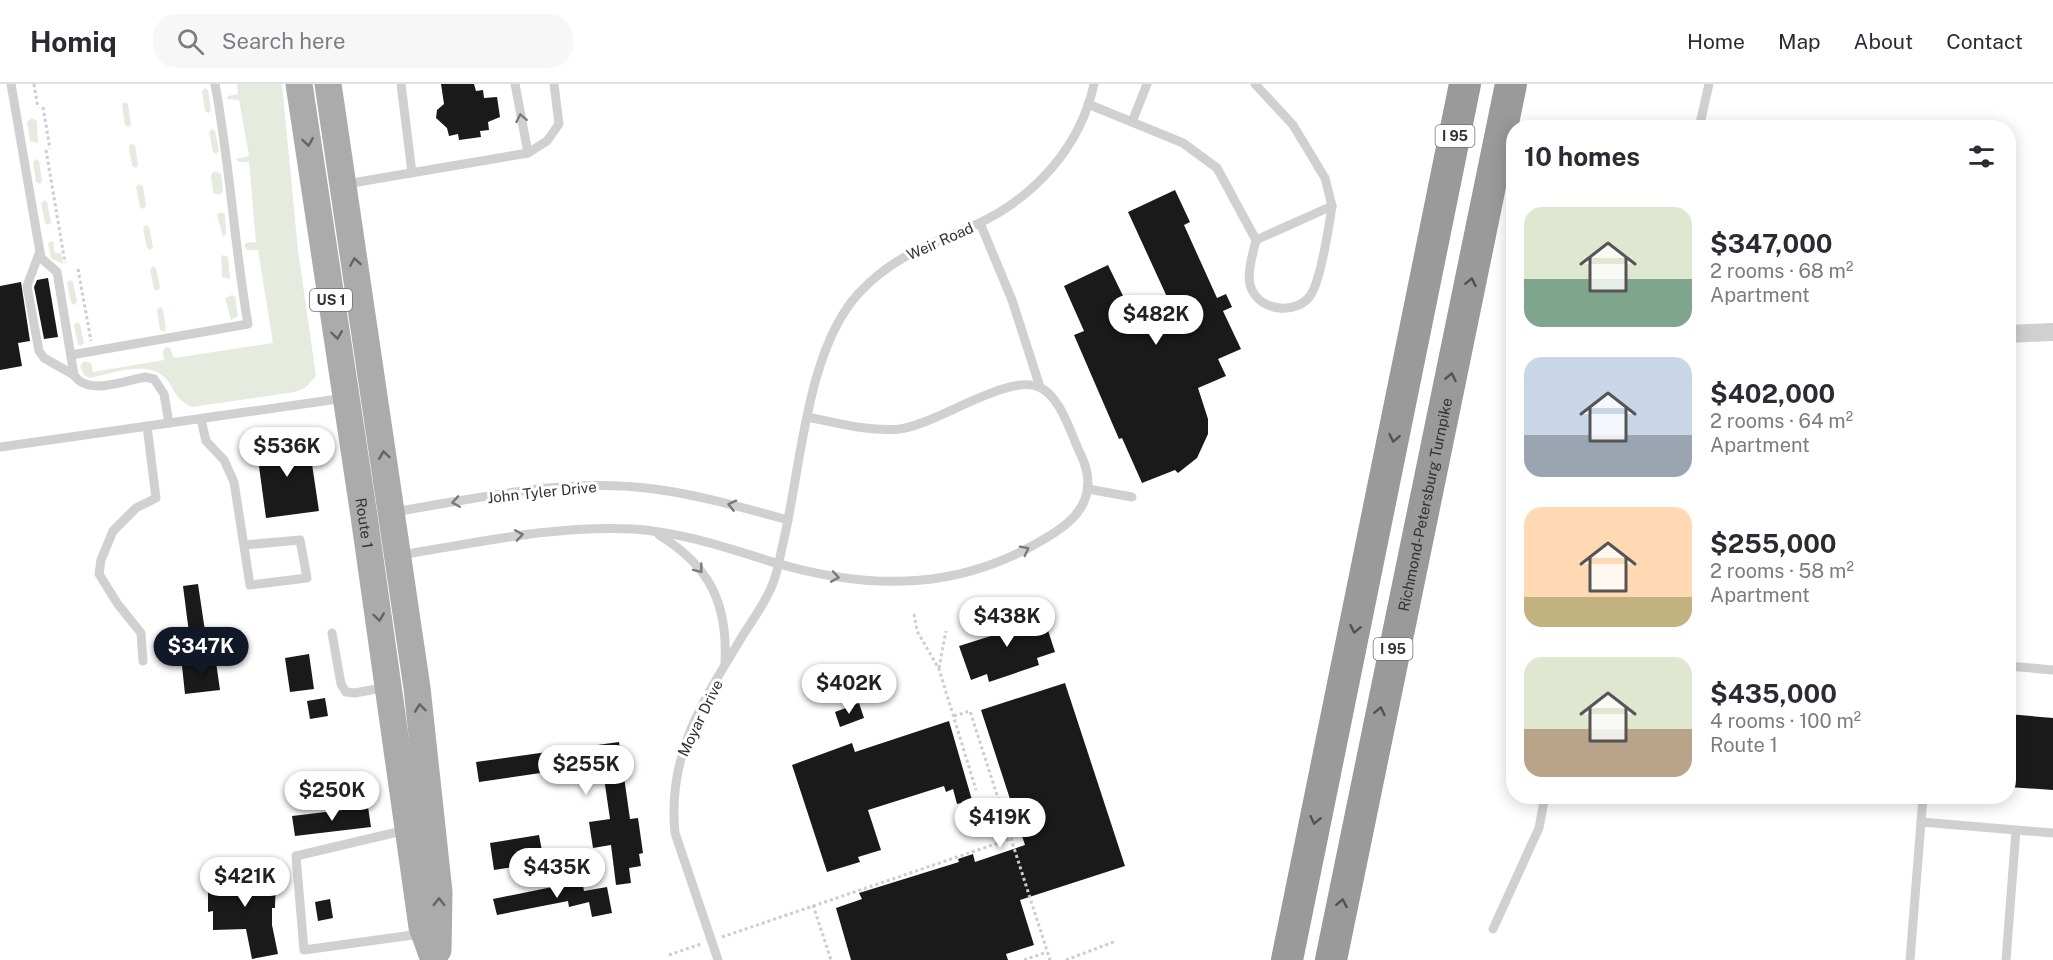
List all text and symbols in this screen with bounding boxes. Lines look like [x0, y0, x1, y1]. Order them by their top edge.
search box [153, 14, 573, 68]
text: Homiq [30, 25, 117, 58]
icon: search [174, 25, 207, 58]
text: Search here [222, 28, 345, 54]
text: Home [1687, 29, 1745, 54]
text: Map [1778, 29, 1821, 54]
text: About [1854, 29, 1913, 54]
text: Contact [1946, 29, 2023, 54]
one-way arrow [515, 114, 528, 124]
road number: I 95 [1436, 125, 1474, 147]
one-way arrow [302, 137, 314, 146]
icon: filters [1965, 140, 1998, 173]
text: 10 homes [1524, 141, 1640, 172]
street label: Weir Road [904, 219, 976, 263]
text: $347,000 [1710, 228, 1833, 259]
icon: home [1572, 231, 1644, 303]
one-way arrow [350, 257, 362, 267]
text: 2 rooms · 68 m² [1710, 259, 1853, 283]
one-way arrow [1464, 277, 1477, 287]
text: Apartment [1710, 283, 1810, 307]
road number: US 1 [310, 289, 352, 311]
pin: $482K [1114, 295, 1198, 346]
text: $482K [1122, 302, 1190, 326]
one-way arrow [330, 330, 342, 339]
one-way arrow [1444, 372, 1457, 382]
text: $402,000 [1710, 378, 1835, 409]
icon: home [1572, 381, 1644, 453]
street label: Richmond-Petersburg Turnpike [1394, 396, 1455, 613]
text: 2 rooms · 64 m² [1710, 409, 1853, 433]
pin: $536K [245, 427, 329, 478]
one-way arrow [1388, 433, 1401, 443]
text: Apartment [1710, 433, 1810, 457]
text: $536K [253, 434, 321, 458]
one-way arrow [379, 450, 391, 459]
street label: John Tyler Drive [487, 478, 597, 506]
one-way arrow [451, 496, 460, 508]
street label: Route 1 [353, 497, 377, 549]
one-way arrow [727, 500, 737, 513]
text: $255,000 [1710, 528, 1837, 559]
one-way arrow [513, 529, 523, 542]
icon: home [1572, 531, 1644, 603]
one-way arrow [1018, 546, 1029, 557]
text: 2 rooms · 58 m² [1710, 559, 1854, 583]
one-way arrow [692, 562, 703, 573]
one-way arrow [831, 570, 840, 582]
text: Apartment [1710, 583, 1810, 607]
pin: $438K [965, 597, 1049, 648]
text: $438K [973, 604, 1041, 628]
one-way arrow [372, 612, 384, 621]
one-way arrow [1349, 624, 1362, 634]
pin: $347K [159, 627, 243, 678]
text: $347K [168, 634, 234, 658]
road number: I 95 [1374, 638, 1412, 660]
pin: $402K [807, 664, 891, 715]
text: $402K [816, 671, 882, 695]
street label: Moyar Drive [674, 677, 726, 759]
text: $435,000 [1710, 678, 1837, 709]
icon: home [1572, 681, 1644, 753]
one-way arrow [414, 703, 426, 712]
one-way arrow [1373, 707, 1386, 717]
text: 4 rooms · 100 m² [1710, 709, 1861, 733]
text: Route 1 [1710, 733, 1778, 757]
pin: $255K [544, 745, 628, 796]
text: $255K [552, 752, 620, 776]
pin: $250K [290, 771, 374, 822]
text: $250K [298, 778, 366, 802]
pin: $419K [958, 798, 1042, 849]
text: $419K [969, 805, 1031, 829]
one-way arrow [1310, 815, 1323, 825]
pin: $435K [515, 848, 599, 899]
text: $435K [523, 855, 591, 879]
pin: $421K [203, 857, 287, 908]
text: $421K [214, 864, 276, 888]
one-way arrow [433, 897, 445, 906]
one-way arrow [1335, 898, 1348, 908]

